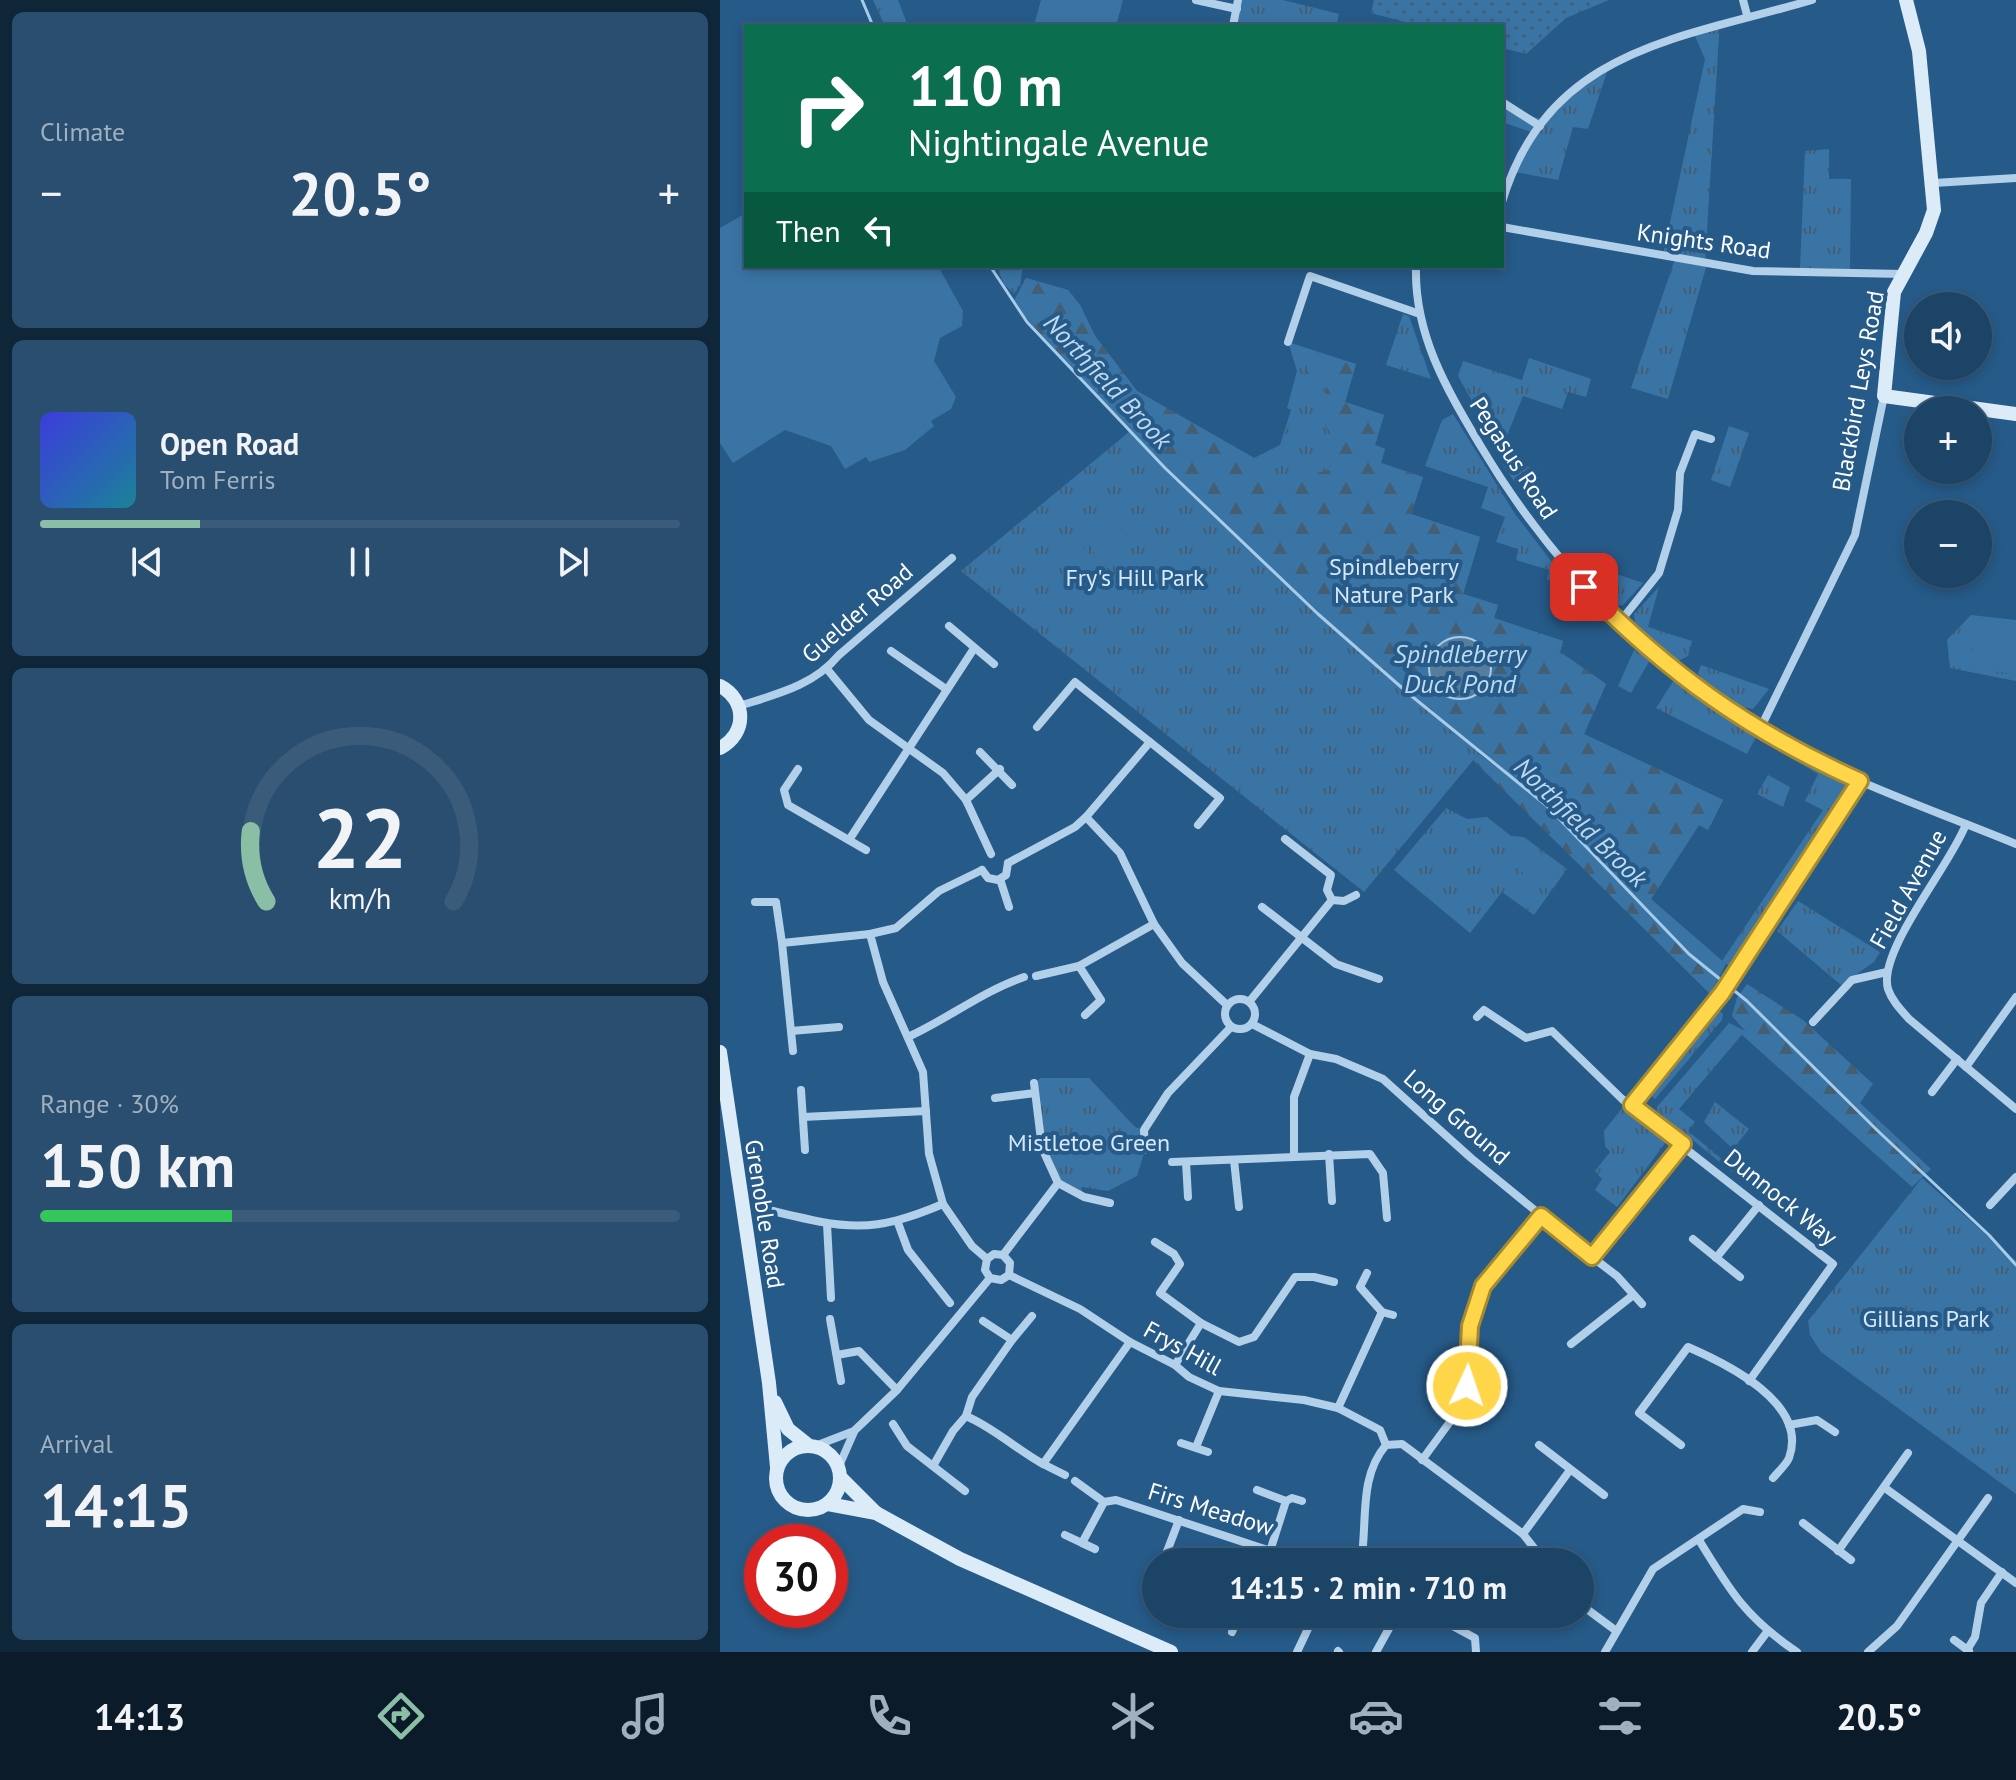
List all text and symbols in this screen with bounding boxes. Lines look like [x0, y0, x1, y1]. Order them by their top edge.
text: 110 m [908, 49, 1063, 121]
icon: right [776, 56, 880, 160]
text: Climate [40, 115, 125, 148]
text: Nightingale Avenue [908, 119, 1209, 166]
text: 20.5° [288, 154, 432, 232]
text: − [40, 164, 62, 221]
text: + [658, 164, 680, 221]
icon: left [857, 208, 901, 252]
text: Then [776, 211, 841, 250]
street label: Knights Road [1635, 216, 1773, 266]
street label: Blackbird Leys Road [1825, 288, 1891, 494]
map controls [1904, 292, 1992, 588]
button: sound [1904, 292, 1992, 380]
water label: Northfield Brook [1037, 306, 1180, 457]
street label: Pegasus Road [1463, 391, 1565, 525]
button: + [1904, 396, 1992, 484]
text: Open Road [160, 424, 299, 463]
text: Tom Ferris [160, 463, 275, 496]
button: − [1904, 500, 1992, 588]
icon: previous [125, 540, 169, 584]
icon: pause [338, 540, 382, 584]
icon: next [551, 540, 595, 584]
park label: Spindleberry Nature Park [1329, 551, 1459, 610]
pin [1550, 553, 1618, 621]
street label: Guelder Road [795, 556, 919, 670]
park label: Fry's Hill Park [1065, 562, 1205, 593]
icon: arrive [1562, 565, 1606, 609]
water label: Spindleberry Duck Pond [1394, 637, 1528, 700]
water label: Northfield Brook [1507, 750, 1656, 895]
text: 22 [313, 783, 407, 891]
street label: Field Avenue [1863, 824, 1953, 954]
text: km/h [329, 880, 391, 917]
street label: Long Ground [1397, 1062, 1517, 1172]
text: Range · 30% [40, 1087, 179, 1120]
text: 150 km [40, 1126, 235, 1204]
park label: Mistletoe Green [1008, 1127, 1170, 1158]
street label: Grenoble Road [738, 1137, 792, 1291]
street label: Dunnock Way [1718, 1142, 1844, 1252]
park label: Gillians Park [1862, 1303, 1990, 1334]
street label: Frys Hill [1138, 1314, 1228, 1382]
position arrow [1425, 1344, 1509, 1428]
text: Arrival [40, 1427, 113, 1460]
text: 14:15 [40, 1466, 192, 1544]
street label: Firs Meadow [1144, 1475, 1278, 1543]
speed limit sign: 30 [744, 1524, 848, 1628]
text: 14:15 · 2 min · 710 m [1229, 1568, 1507, 1607]
icon: directions [373, 1688, 429, 1744]
icon: music [617, 1688, 673, 1744]
icon: phone [861, 1688, 917, 1744]
icon: climate [1105, 1688, 1161, 1744]
icon: car [1348, 1688, 1404, 1744]
icon: filters [1592, 1688, 1648, 1744]
text: 14:13 [94, 1693, 185, 1740]
text: 20.5° [1836, 1693, 1922, 1740]

